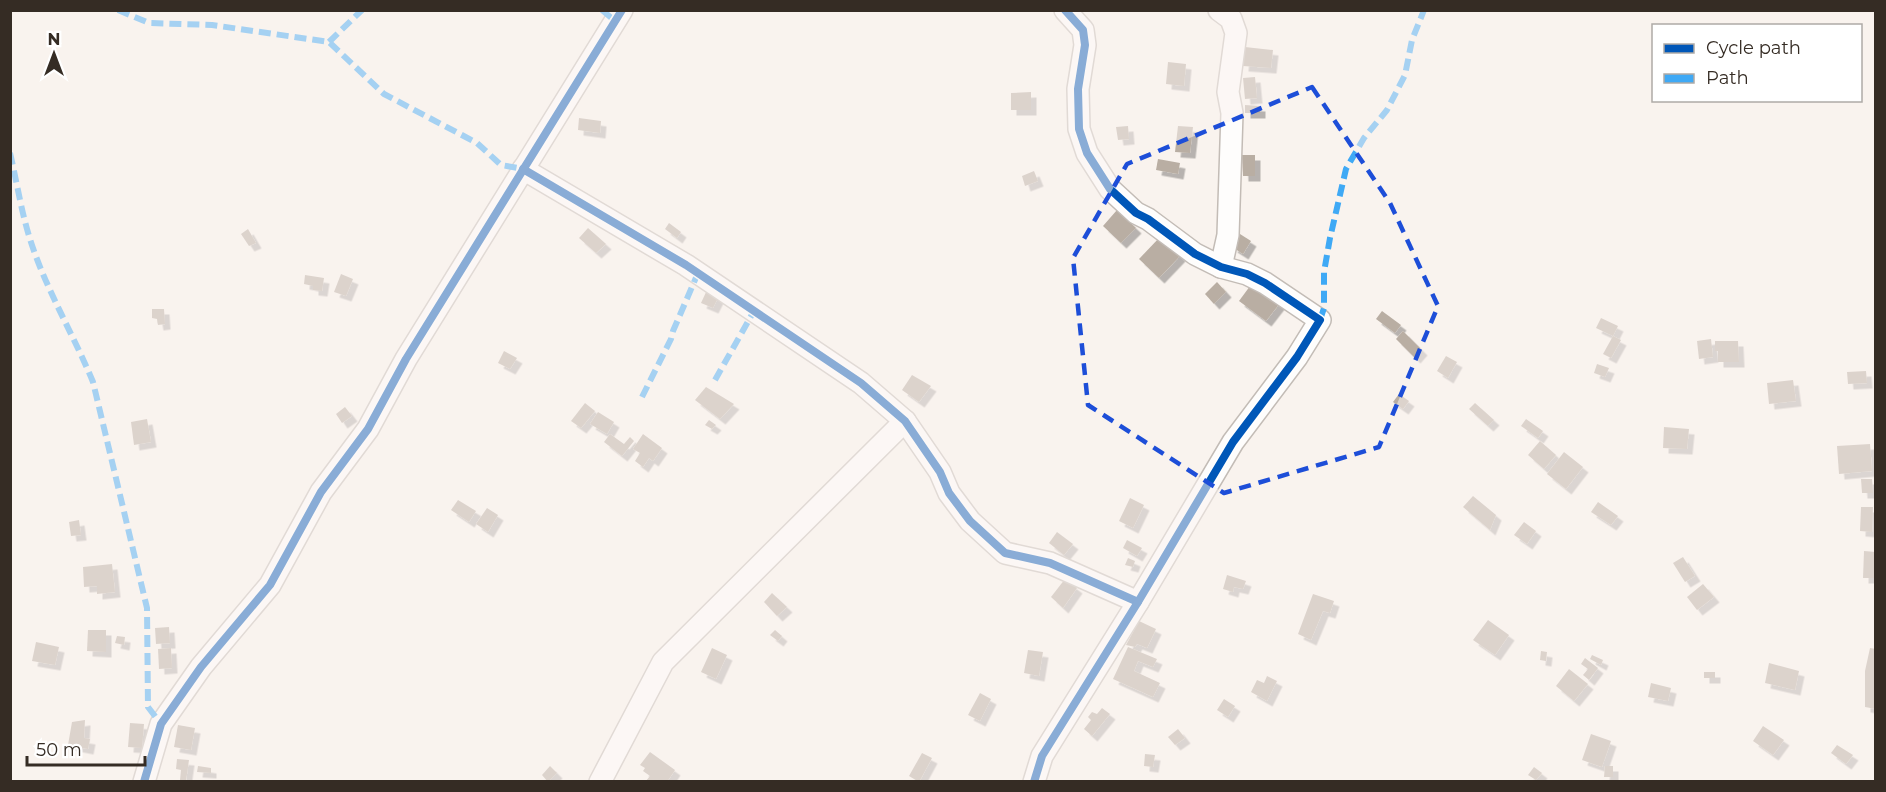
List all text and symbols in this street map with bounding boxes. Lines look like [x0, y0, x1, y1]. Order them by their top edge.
north arrow [24, 24, 84, 84]
legend [1652, 24, 1862, 102]
text: N [48, 30, 60, 49]
text: Cycle path [1706, 37, 1801, 59]
text: Path [1706, 67, 1749, 89]
scale bar [27, 729, 146, 767]
text: 50 m [36, 739, 82, 761]

